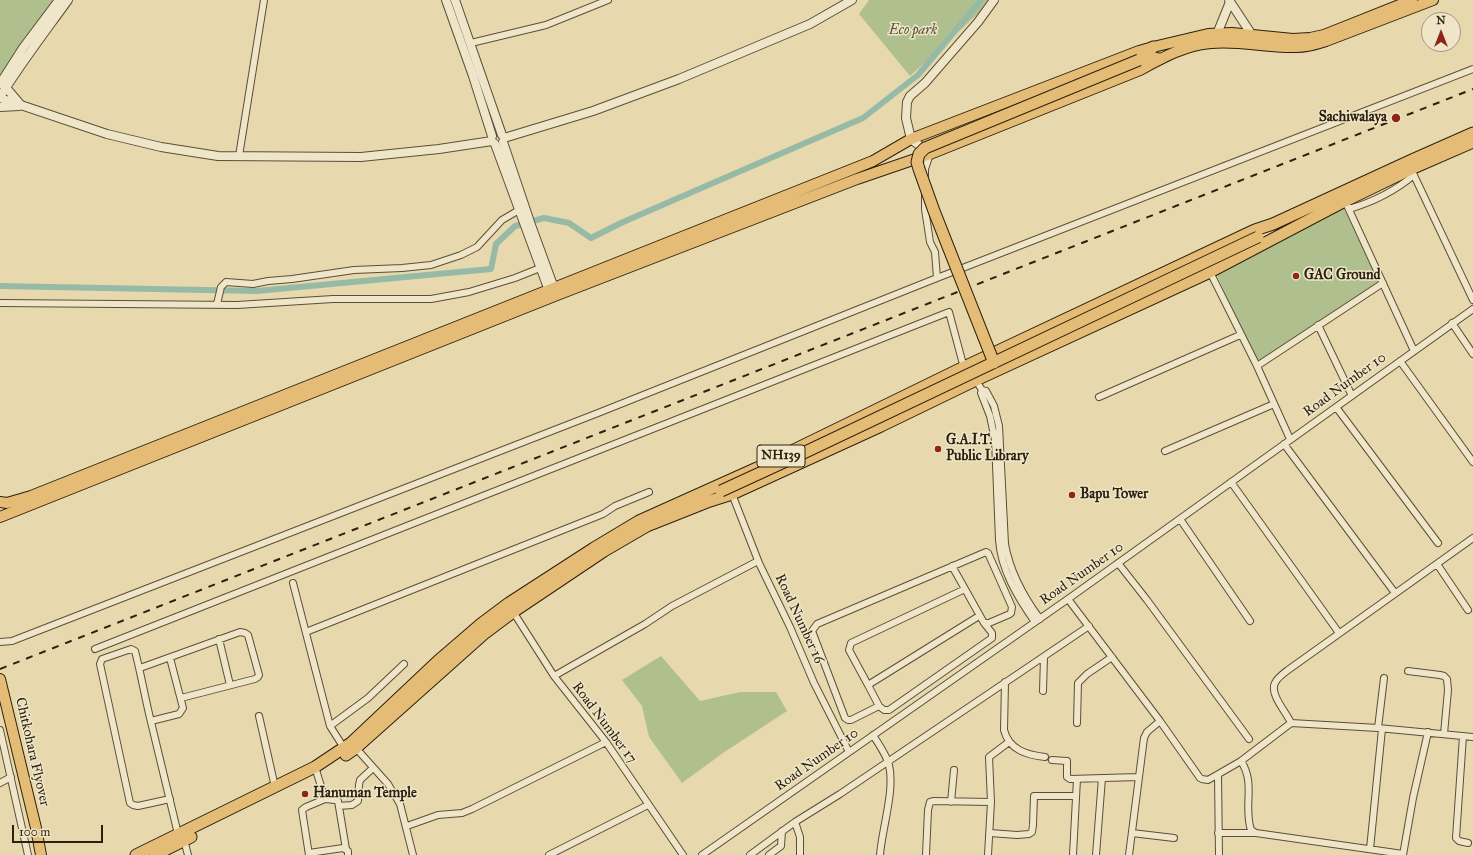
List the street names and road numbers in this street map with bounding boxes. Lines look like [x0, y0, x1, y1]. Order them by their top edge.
street label: Road Number 10 [1300, 349, 1390, 421]
road number: NH139 [757, 445, 805, 467]
street label: Road Number 10 [1037, 539, 1127, 609]
street label: Road Number 16 [771, 571, 827, 667]
street label: Road Number 17 [568, 679, 640, 767]
street label: Chitkohara Flyover [11, 696, 53, 808]
street label: Road Number 10 [772, 725, 862, 795]

